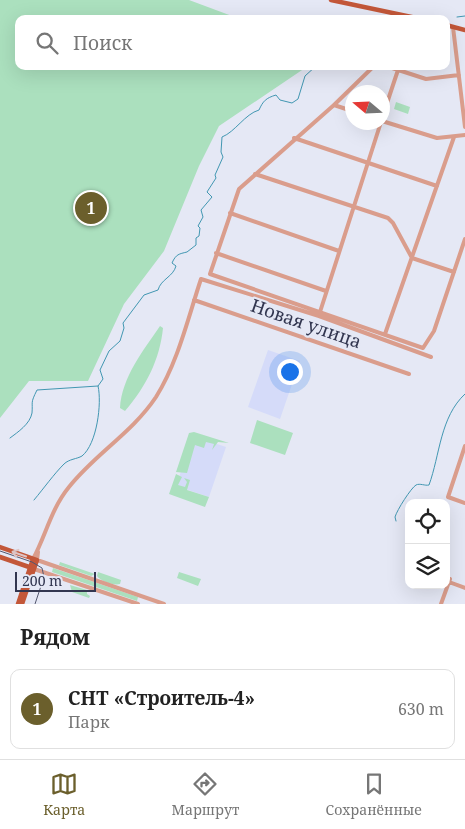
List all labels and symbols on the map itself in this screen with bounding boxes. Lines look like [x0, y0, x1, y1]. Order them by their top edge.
north arrow [345, 85, 390, 130]
pin: 1 [75, 189, 107, 227]
street label: Новая улица [248, 293, 365, 353]
your location [277, 359, 303, 385]
one-way arrow [11, 549, 27, 558]
scale bar [15, 569, 96, 592]

